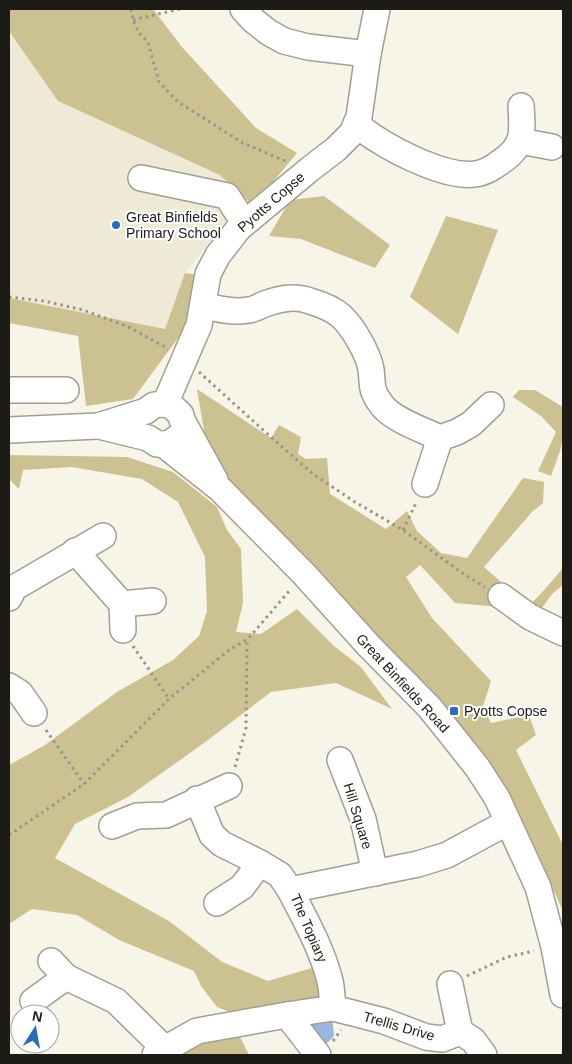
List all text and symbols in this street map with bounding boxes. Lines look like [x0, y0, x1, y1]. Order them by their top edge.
street label: Pyotts Copse [234, 169, 308, 235]
place label: Great Binfields Primary School [126, 209, 221, 241]
marker: Great Binfields Primary School [110, 219, 122, 231]
street label: Great Binfields Road [353, 630, 453, 736]
place label: Pyotts Copse [464, 703, 547, 719]
marker: Pyotts Copse [448, 705, 460, 717]
street label: Hill Square [340, 781, 376, 851]
street label: The Topiary [287, 891, 331, 965]
north arrow [10, 1004, 60, 1054]
text: N [31, 1007, 44, 1025]
street label: Trellis Drive [362, 1008, 437, 1044]

